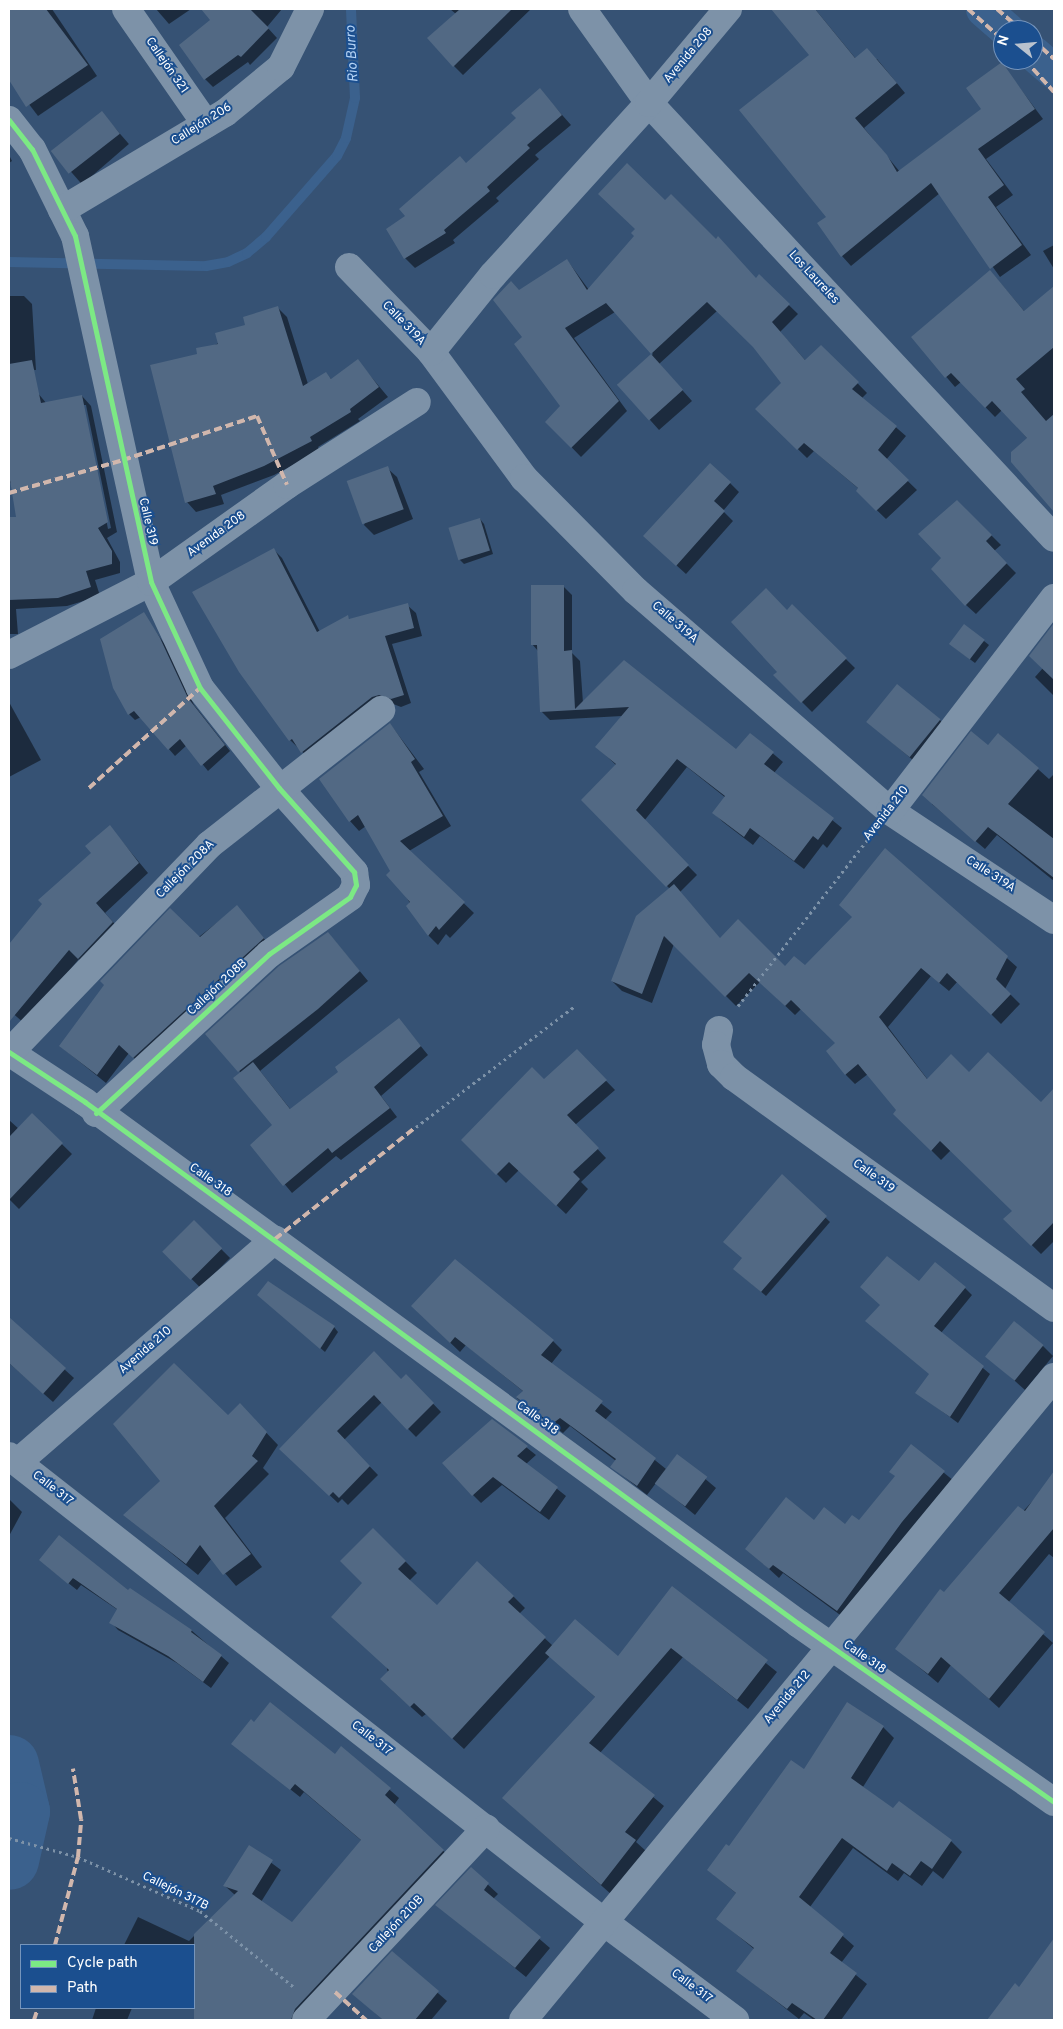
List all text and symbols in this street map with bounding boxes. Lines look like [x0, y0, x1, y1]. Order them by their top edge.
north arrow [993, 20, 1043, 70]
water label: Rio Burro [343, 25, 363, 83]
street label: Avenida 208 [662, 25, 716, 87]
text: N [995, 33, 1014, 48]
street label: Callejón 321 [141, 35, 191, 97]
street label: Callejón 206 [169, 101, 235, 149]
street label: Los Laureles [785, 248, 841, 308]
street label: Calle 319A [378, 299, 428, 349]
street label: Calle 319 [135, 497, 159, 547]
street label: Avenida 208 [185, 509, 249, 561]
street label: Calle 319A [648, 599, 700, 647]
street label: Avenida 210 [861, 784, 913, 844]
street label: Callejón 208A [154, 838, 218, 902]
street label: Calle 319A [963, 854, 1017, 896]
street label: Callejón 208B [185, 957, 251, 1019]
street label: Calle 319 [849, 1157, 897, 1197]
street label: Calle 318 [186, 1161, 234, 1201]
street label: Avenida 210 [117, 1324, 175, 1378]
street label: Calle 318 [513, 1399, 561, 1439]
street label: Calle 317 [29, 1469, 75, 1509]
street label: Calle 318 [840, 1638, 888, 1678]
street label: Avenida 212 [762, 1668, 814, 1728]
street label: Calle 317 [348, 1719, 394, 1759]
street label: Callejón 317B [140, 1870, 210, 1914]
street label: Callejón 210B [367, 1893, 427, 1957]
legend [20, 1944, 195, 2009]
text: Cycle path [67, 1954, 138, 1973]
street label: Calle 317 [668, 1967, 714, 2007]
text: Path [67, 1979, 98, 1998]

